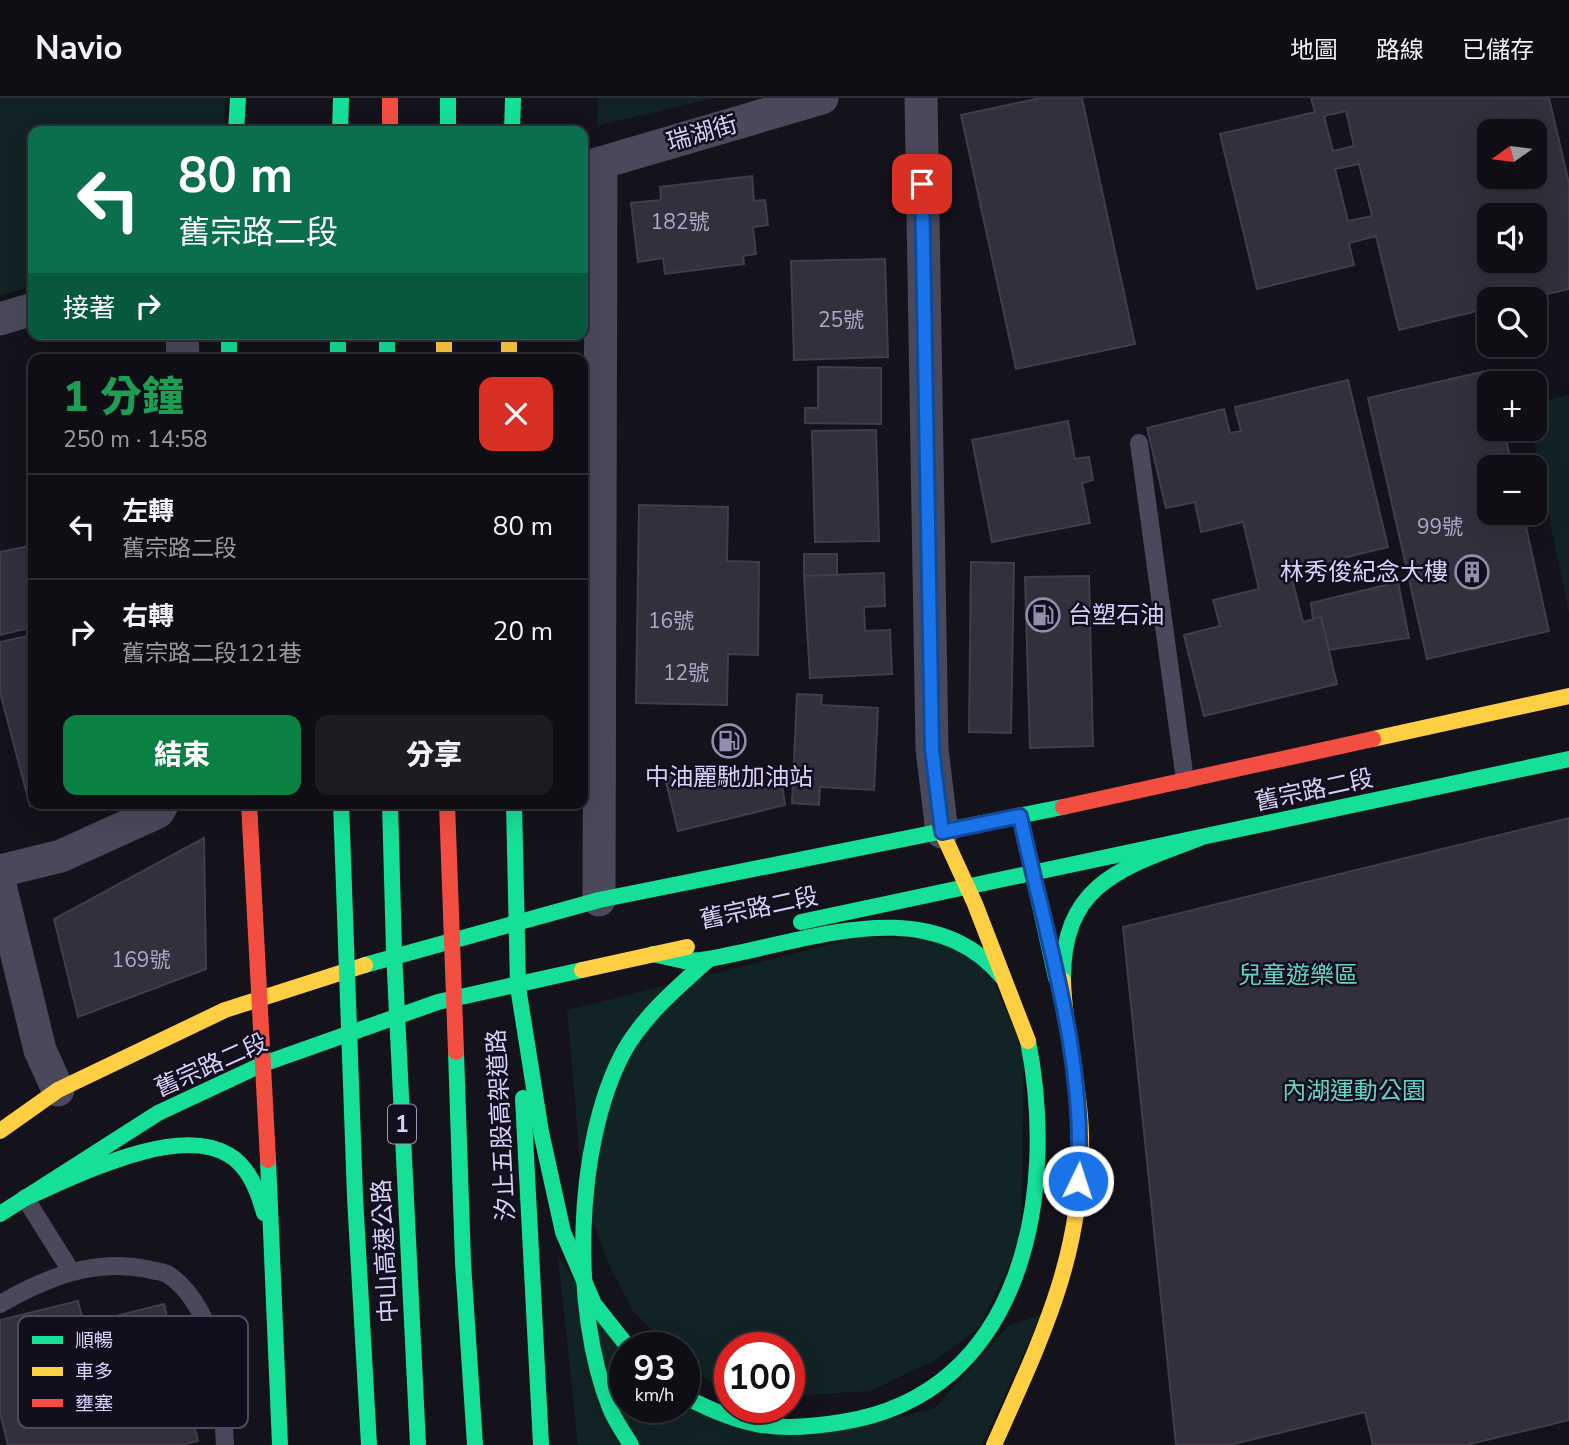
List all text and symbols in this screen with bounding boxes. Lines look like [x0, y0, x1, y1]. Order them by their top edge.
text: Navio [35, 26, 122, 71]
text: 地圖 [1290, 34, 1338, 66]
text: 路線 [1376, 34, 1424, 66]
text: 已儲存 [1462, 34, 1534, 66]
street label: 瑞湖街 [663, 108, 741, 158]
north arrow [1477, 119, 1547, 189]
map controls [1477, 119, 1547, 525]
text: 80 m [178, 142, 293, 209]
icon: left [63, 154, 154, 245]
pin [892, 154, 952, 214]
icon: arrive [903, 165, 941, 203]
button: sound [1477, 203, 1547, 273]
house number: 182號 [651, 208, 709, 236]
text: 舊宗路二段 [178, 211, 338, 254]
icon: right [129, 287, 167, 325]
button: search [1477, 287, 1547, 357]
text: 接著 [63, 291, 115, 326]
house number: 25號 [818, 306, 864, 334]
text: 1 分鐘 [63, 369, 184, 426]
button: + [1477, 371, 1547, 441]
button: close [479, 377, 553, 451]
text: 250 m · 14:58 [63, 424, 208, 455]
button: − [1477, 455, 1547, 525]
text: 左轉 [122, 494, 174, 529]
icon: left [63, 508, 101, 546]
text: 80 m [493, 509, 553, 544]
house number: 99號 [1417, 513, 1463, 541]
text: 舊宗路二段 [122, 533, 237, 564]
building icon: 林秀俊紀念大樓 [1453, 553, 1491, 591]
place label: 林秀俊紀念大樓 [1280, 556, 1448, 588]
fuel station icon: 台塑石油 [1024, 596, 1062, 634]
text: 右轉 [122, 599, 174, 634]
place label: 台塑石油 [1068, 599, 1164, 631]
house number: 16號 [648, 607, 694, 635]
icon: right [63, 613, 101, 651]
text: 20 m [493, 614, 553, 649]
text: 舊宗路二段121巷 [122, 638, 301, 669]
house number: 12號 [663, 659, 709, 687]
button: 結束 [63, 715, 301, 795]
button: 分享 [315, 715, 553, 795]
fuel station icon: 中油麗馳加油站 [710, 722, 748, 760]
place label: 中油麗馳加油站 [645, 761, 813, 793]
street label: 舊宗路二段 [1252, 762, 1376, 818]
street label: 舊宗路二段 [697, 880, 821, 936]
house number: 169號 [112, 946, 170, 974]
park label: 兒童遊樂區 [1238, 959, 1358, 991]
street label: 舊宗路二段 [150, 1026, 272, 1104]
street label: 汐止五股高架道路 [480, 1028, 522, 1222]
park label: 內湖運動公園 [1282, 1075, 1426, 1107]
road number: 1 [388, 1105, 416, 1144]
position arrow [1041, 1144, 1115, 1218]
street label: 中山高速公路 [365, 1178, 405, 1324]
legend [18, 1316, 248, 1428]
text: 順暢 [75, 1328, 113, 1354]
speed limit sign: 100 [714, 1332, 805, 1423]
text: 93 [633, 1345, 676, 1392]
text: 車多 [75, 1359, 113, 1385]
text: km/h [635, 1383, 674, 1407]
text: 壅塞 [75, 1391, 113, 1417]

